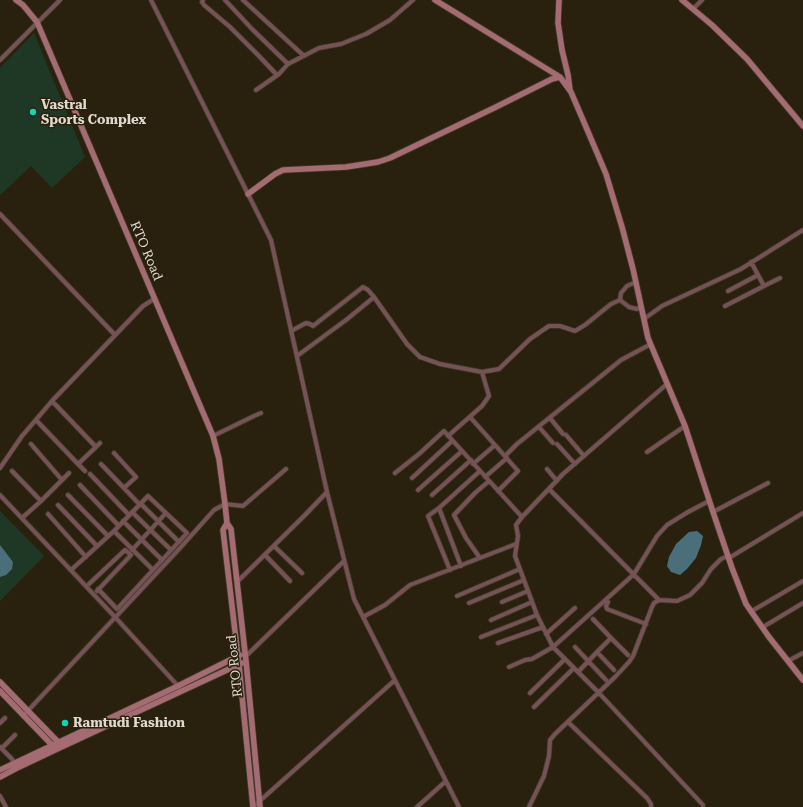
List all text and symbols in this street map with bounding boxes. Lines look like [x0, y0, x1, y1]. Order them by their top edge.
place label: Vastral Sports Complex [41, 97, 146, 128]
marker: Vastral Sports Complex [28, 107, 38, 117]
street label: RTO Road [127, 219, 165, 283]
street label: RTO Road [224, 634, 246, 698]
place label: Ramtudi Fashion [73, 715, 185, 731]
marker: Ramtudi Fashion [60, 718, 70, 728]

